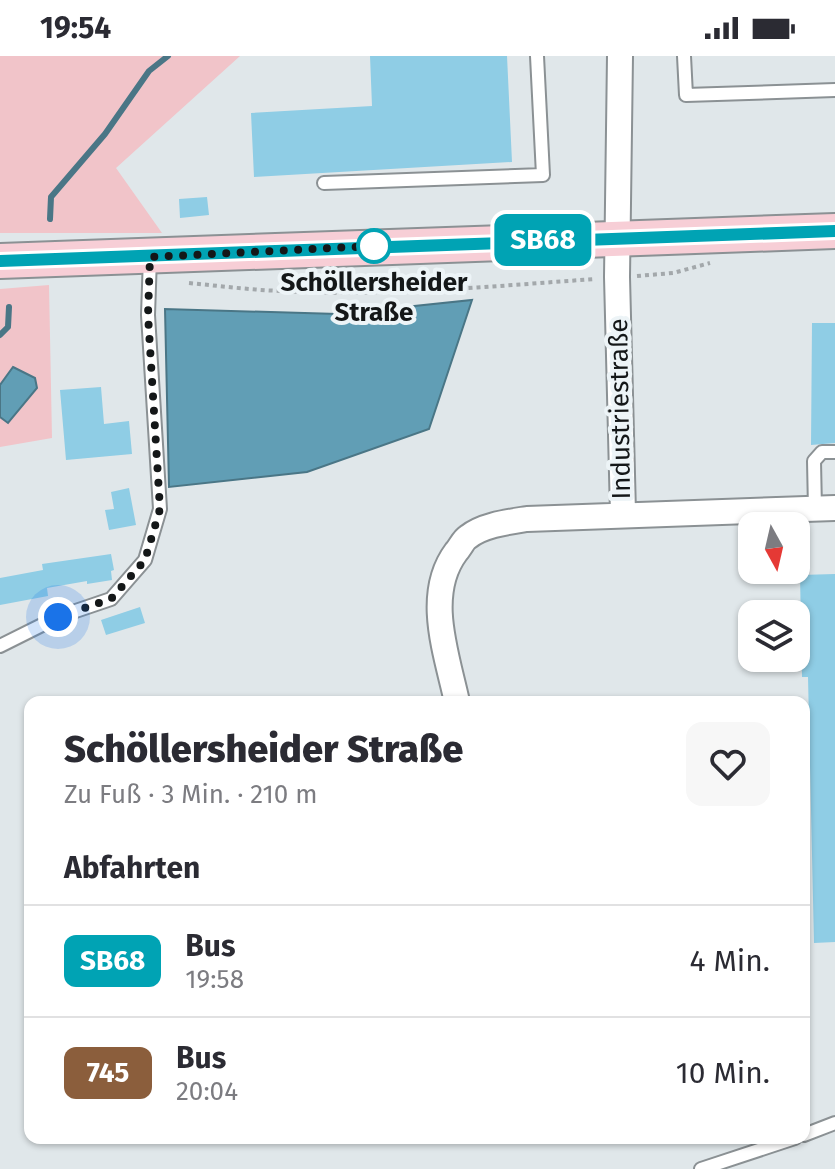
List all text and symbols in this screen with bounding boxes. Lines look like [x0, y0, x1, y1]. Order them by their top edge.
text: 19:54 [40, 10, 111, 46]
line badge: SB68 [487, 214, 599, 266]
text: SB68 [510, 223, 576, 256]
marker: Schöllersheider Straße [357, 229, 391, 263]
place label: Schöllersheider Straße [281, 267, 468, 328]
street label: Industriestraße [603, 318, 637, 500]
north arrow [738, 512, 810, 584]
map controls [738, 512, 810, 672]
your location [38, 597, 78, 637]
button: layers [738, 600, 810, 672]
button: heart [686, 722, 770, 806]
text: Schöllersheider Straße [64, 726, 463, 772]
text: Zu Fuß · 3 Min. · 210 m [64, 779, 318, 810]
text: Abfahrten [64, 850, 200, 886]
text: Bus [185, 928, 236, 964]
text: 4 Min. [690, 943, 770, 979]
text: SB68 [80, 944, 145, 977]
text: 19:58 [185, 964, 244, 995]
text: Bus [176, 1040, 226, 1076]
text: 10 Min. [676, 1055, 770, 1091]
text: 745 [87, 1056, 129, 1089]
text: 20:04 [176, 1076, 238, 1107]

